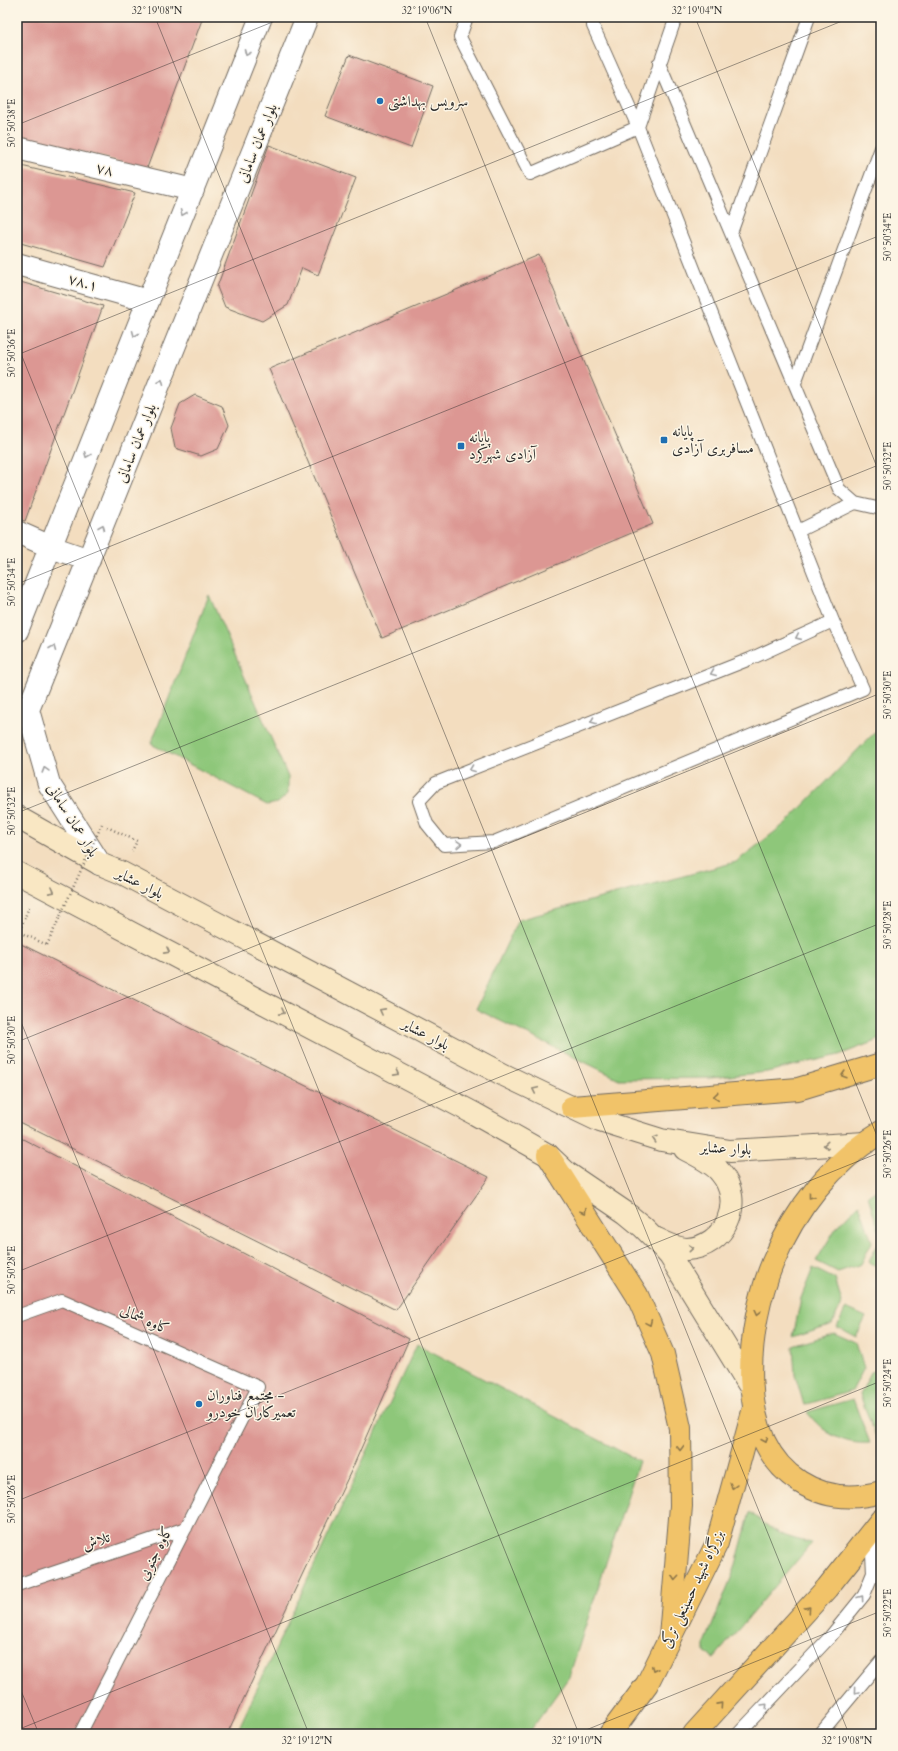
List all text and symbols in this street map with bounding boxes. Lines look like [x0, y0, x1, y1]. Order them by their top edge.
text: 32°19'08"N [132, 4, 183, 18]
text: 32°19'06"N [402, 4, 453, 18]
text: 32°19'04"N [672, 4, 723, 18]
one-way arrow [243, 50, 251, 57]
place label: سرویس بهداشتی [388, 91, 468, 112]
marker: سرویس بهداشتی [375, 96, 385, 106]
text: 50°50'38"E [5, 99, 19, 147]
street label: بلوار عمان سامانی [232, 100, 282, 185]
street label: ۷۸ [94, 157, 116, 181]
one-way arrow [180, 210, 188, 217]
text: 50°50'34"E [881, 213, 895, 261]
street label: ۷۸.۱ [66, 268, 100, 296]
text: 50°50'36"E [5, 329, 19, 377]
one-way arrow [132, 330, 140, 337]
one-way arrow [156, 377, 164, 385]
street label: بلوار عمان سامانی [111, 400, 161, 485]
place label: پایانه مسافربری آزادی [672, 421, 754, 458]
place label: پایانه آزادی شهرکرد [469, 427, 538, 464]
marker: پایانه مسافربری آزادی [659, 435, 669, 445]
marker: پایانه آزادی شهرکرد [456, 441, 466, 451]
text: 50°50'32"E [881, 442, 895, 490]
one-way arrow [84, 451, 92, 458]
one-way arrow [97, 524, 105, 532]
text: 50°50'34"E [5, 558, 19, 606]
one-way arrow [794, 632, 802, 640]
one-way arrow [48, 644, 56, 652]
one-way arrow [710, 669, 717, 677]
text: 50°50'30"E [881, 671, 895, 719]
one-way arrow [589, 717, 596, 725]
one-way arrow [468, 764, 475, 772]
one-way arrow [41, 767, 50, 774]
street label: بلوار عمان سامانی [42, 779, 104, 861]
text: 50°50'32"E [5, 787, 19, 835]
one-way arrow [456, 840, 462, 849]
street label: بلوار عشایر [111, 862, 167, 904]
one-way arrow [48, 886, 55, 893]
text: 50°50'28"E [881, 901, 895, 949]
one-way arrow [163, 947, 170, 954]
one-way arrow [277, 1007, 285, 1015]
one-way arrow [379, 1008, 386, 1016]
street label: بلوار عشایر [397, 1012, 453, 1055]
text: 50°50'30"E [5, 1016, 19, 1064]
one-way arrow [392, 1068, 400, 1076]
one-way arrow [840, 1070, 847, 1079]
one-way arrow [532, 1087, 539, 1095]
one-way arrow [713, 1091, 719, 1100]
text: 50°50'26"E [881, 1130, 895, 1178]
one-way arrow [652, 1135, 659, 1144]
street label: بلوار عشایر [698, 1137, 752, 1159]
one-way arrow [823, 1141, 829, 1150]
one-way arrow [809, 1191, 816, 1198]
one-way arrow [579, 1207, 586, 1214]
one-way arrow [688, 1244, 694, 1253]
text: 50°50'28"E [5, 1246, 19, 1294]
street label: کاوه شمالی [117, 1299, 173, 1339]
one-way arrow [753, 1309, 762, 1316]
one-way arrow [645, 1320, 653, 1327]
text: 50°50'24"E [881, 1359, 895, 1407]
place label: مجتمع فناوران - تعمیرکاران خودرو [205, 1385, 296, 1422]
marker: مجتمع فناوران - تعمیرکاران خودرو [194, 1399, 204, 1409]
one-way arrow [760, 1436, 768, 1444]
one-way arrow [676, 1445, 684, 1451]
text: 50°50'26"E [5, 1475, 19, 1523]
one-way arrow [729, 1482, 738, 1489]
street label: کاوه جنوبی [133, 1523, 178, 1584]
street label: تلاش [79, 1527, 113, 1555]
street label: بزرگراه شهید حسینعلی ترکی [656, 1527, 729, 1652]
one-way arrow [670, 1575, 679, 1581]
text: 50°50'22"E [881, 1589, 895, 1637]
one-way arrow [856, 1596, 863, 1603]
one-way arrow [803, 1606, 811, 1614]
one-way arrow [651, 1665, 659, 1672]
one-way arrow [853, 1686, 860, 1694]
one-way arrow [716, 1702, 723, 1710]
one-way arrow [760, 1703, 768, 1711]
text: 32°19'12"N [282, 1734, 333, 1748]
text: 32°19'10"N [552, 1734, 603, 1748]
text: 32°19'08"N [822, 1734, 873, 1748]

